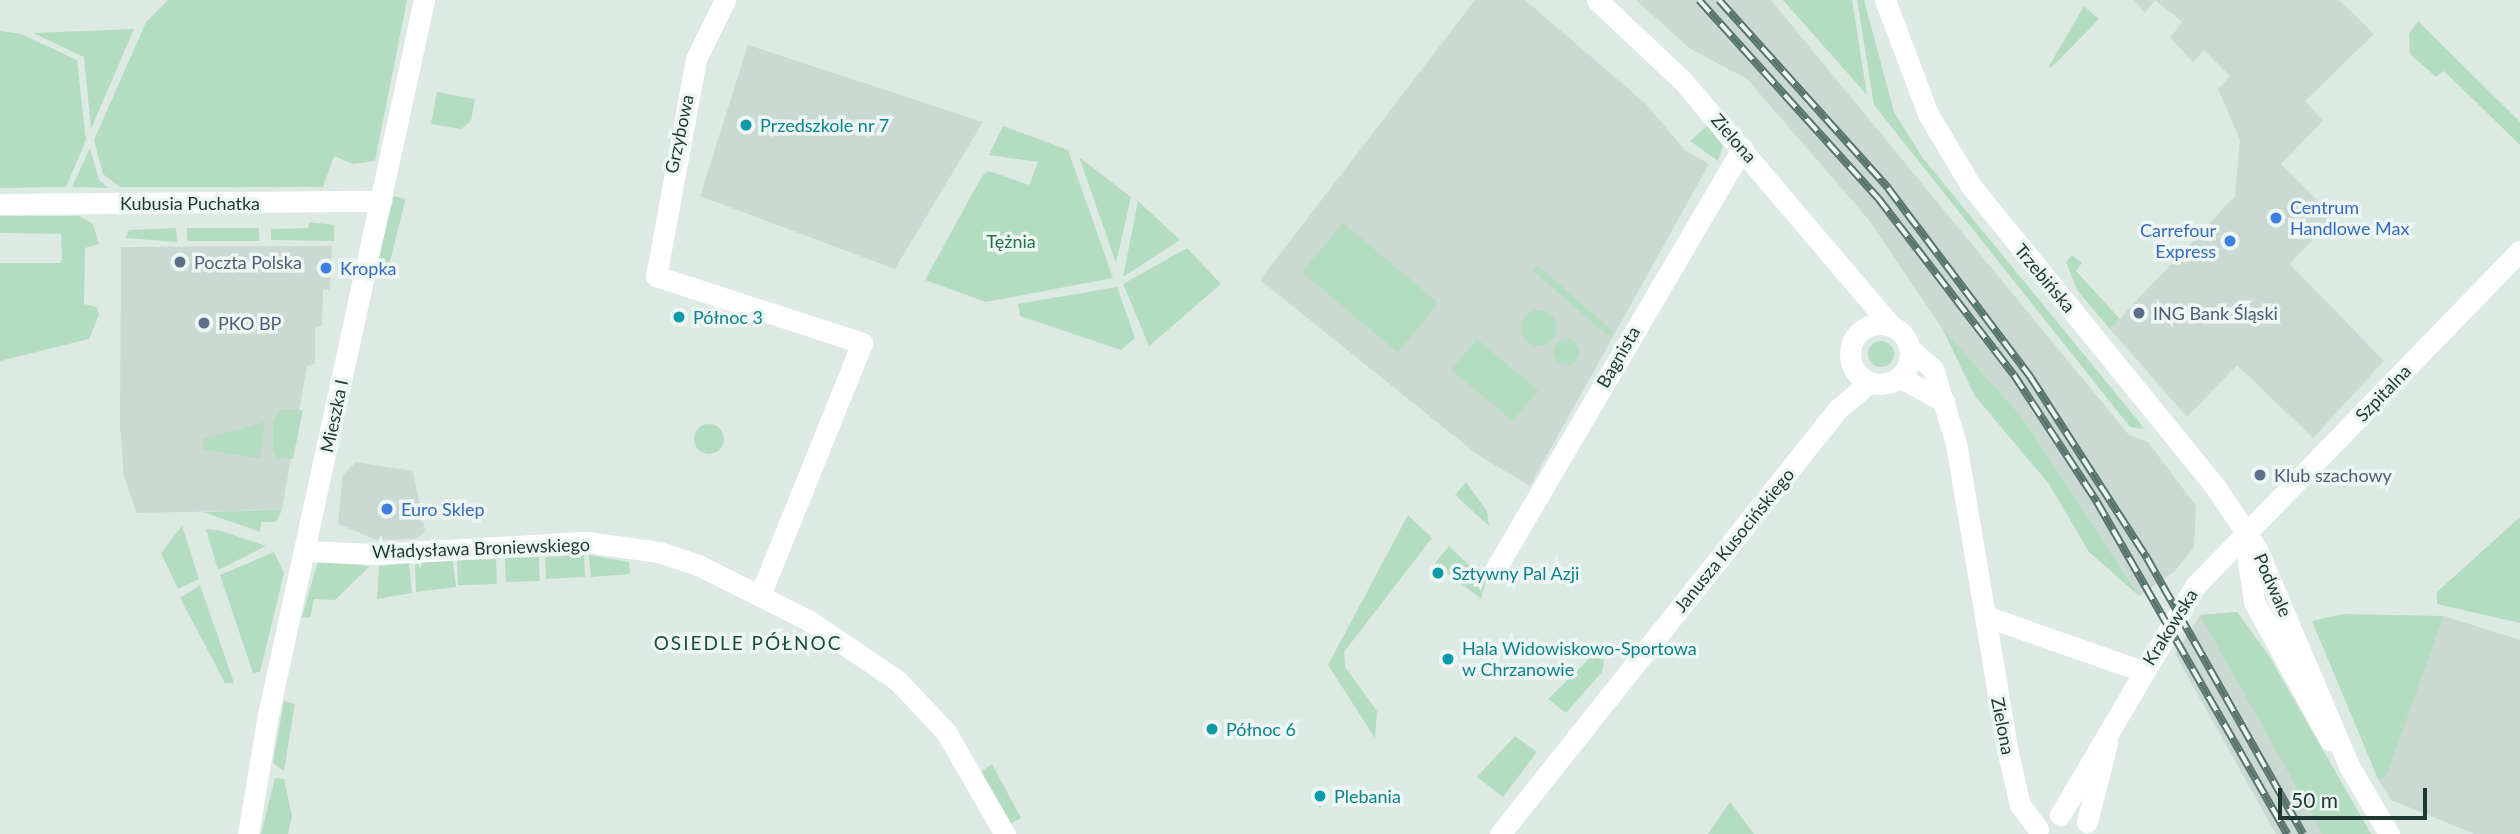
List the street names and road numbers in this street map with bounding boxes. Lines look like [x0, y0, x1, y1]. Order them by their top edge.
street label: Grzybowa [660, 93, 698, 175]
street label: Zielona [1707, 109, 1761, 167]
street label: Kubusia Puchatka [120, 192, 260, 214]
street label: Trzebińska [2010, 239, 2080, 317]
street label: Bagnista [1592, 322, 1644, 392]
street label: Szpitalna [2351, 360, 2415, 426]
street label: Mieszka I [316, 378, 352, 454]
street label: Janusza Kusocińskiego [1669, 464, 1799, 616]
street label: Władysława Broniewskiego [372, 533, 590, 563]
street label: Podwale [2249, 550, 2297, 620]
street label: Krakowska [2138, 585, 2202, 669]
street label: Zielona [1987, 695, 2019, 757]

